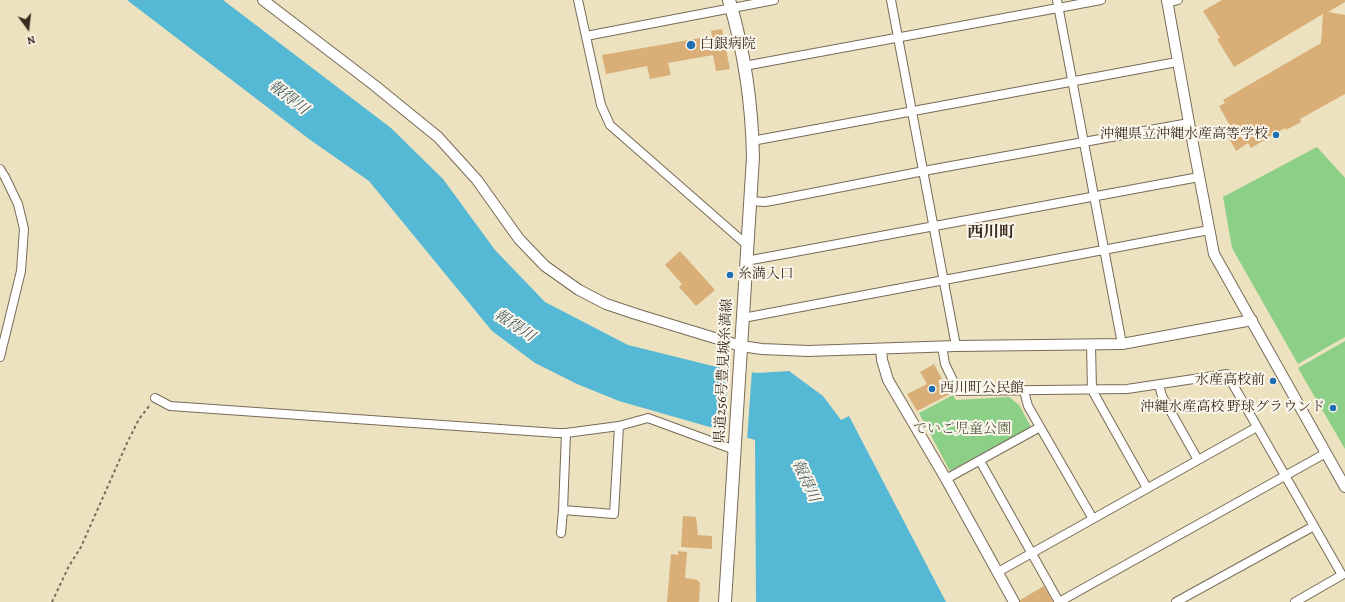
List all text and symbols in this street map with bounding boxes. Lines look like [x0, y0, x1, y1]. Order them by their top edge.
north arrow [8, 8, 48, 48]
text: N [25, 32, 37, 48]
place label: 白銀病院 [700, 37, 756, 53]
marker: 白銀病院 [685, 39, 697, 51]
water label: 報得川 [265, 77, 311, 119]
place label: 沖縄県立沖縄水産高等学校 [1100, 127, 1268, 143]
marker: 沖縄県立沖縄水産高等学校 [1271, 130, 1281, 140]
district label: 西川町 [967, 223, 1015, 243]
place label: 糸満入口 [738, 267, 794, 283]
marker: 糸満入口 [725, 270, 735, 280]
street label: 県道256号豊見城糸満線 [712, 298, 736, 444]
water label: 報得川 [490, 306, 538, 346]
place label: 水産高校前 [1195, 373, 1265, 389]
marker: 水産高校前 [1268, 376, 1278, 386]
place label: 西川町公民館 [940, 381, 1024, 397]
marker: 西川町公民館 [927, 384, 937, 394]
place label: 沖縄水産高校 野球グラウンド [1140, 400, 1325, 416]
marker: 沖縄水産高校 野球グラウンド [1328, 403, 1338, 413]
park label: でいご児童公園 [913, 422, 1011, 438]
water label: 報得川 [787, 457, 823, 505]

